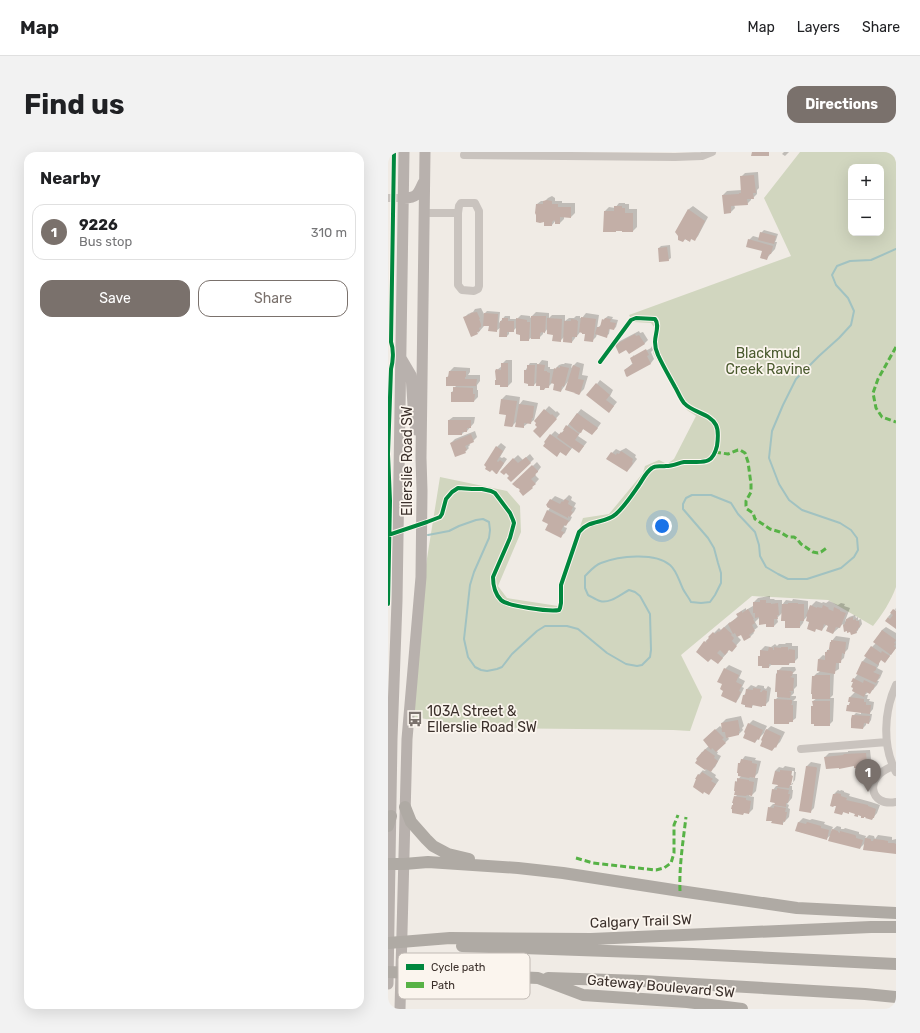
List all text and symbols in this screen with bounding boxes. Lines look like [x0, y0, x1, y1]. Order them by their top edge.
text: Map [20, 16, 59, 39]
text: Map [748, 19, 775, 36]
text: Layers [797, 19, 840, 36]
text: Share [862, 19, 900, 36]
button: Directions [787, 86, 896, 123]
text: Find us [24, 88, 124, 121]
map controls [848, 164, 884, 236]
button: + [848, 164, 884, 200]
text: Nearby [40, 168, 101, 188]
button: − [848, 200, 884, 236]
text: 9226 [79, 216, 118, 234]
text: 1 [51, 225, 57, 240]
text: 310 m [311, 225, 347, 240]
text: Bus stop [79, 234, 132, 249]
button: Save [40, 280, 190, 317]
button: Share [198, 280, 348, 317]
park label: Blackmud Creek Ravine [726, 345, 811, 378]
street label: Ellerslie Road SW [399, 406, 416, 516]
your location [652, 516, 672, 536]
place label: 103A Street & Ellerslie Road SW [427, 703, 537, 736]
bus stop icon: 103A Street & Ellerslie Road SW [406, 710, 424, 728]
pin: 1 [855, 759, 881, 792]
street label: Calgary Trail SW [590, 911, 692, 932]
legend [398, 953, 530, 999]
text: Cycle path [431, 961, 485, 974]
street label: Gateway Boulevard SW [586, 972, 736, 1001]
text: Path [431, 979, 455, 992]

